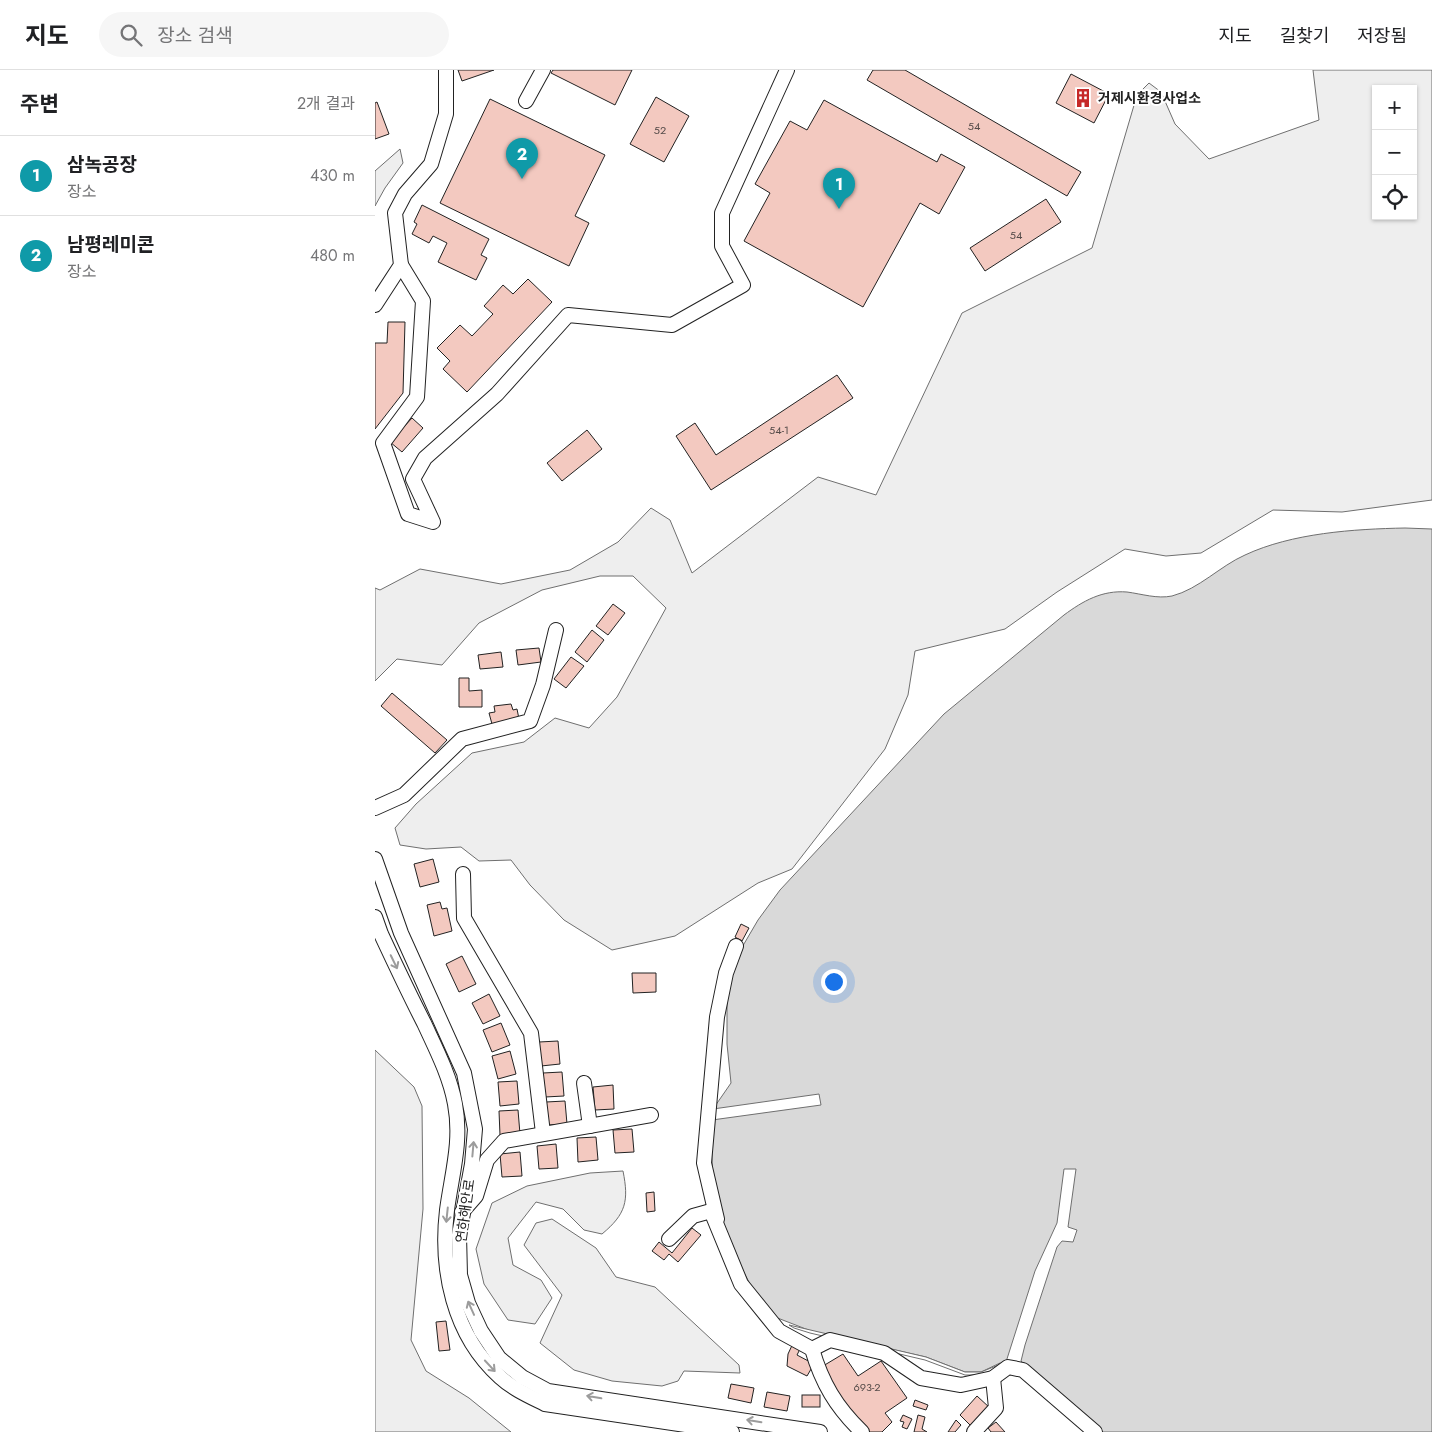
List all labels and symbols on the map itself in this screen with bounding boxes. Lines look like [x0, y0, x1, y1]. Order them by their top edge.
building icon: 거제시환경사업소 [1072, 87, 1094, 109]
place label: 거제시환경사업소 [1098, 88, 1201, 108]
house number: 54 [968, 118, 981, 134]
house number: 52 [654, 122, 666, 138]
pin: 2 [506, 138, 538, 179]
pin: 1 [823, 168, 855, 209]
house number: 54 [1010, 227, 1023, 243]
house number: 54-1 [769, 422, 789, 438]
one-way arrow [389, 954, 399, 969]
your location [821, 969, 847, 995]
one-way arrow [469, 1141, 478, 1157]
street label: 연하해안로 [451, 1178, 479, 1244]
one-way arrow [442, 1207, 452, 1223]
one-way arrow [465, 1301, 475, 1316]
one-way arrow [484, 1360, 496, 1372]
house number: 693-2 [853, 1379, 881, 1395]
one-way arrow [586, 1392, 602, 1402]
one-way arrow [747, 1416, 763, 1426]

